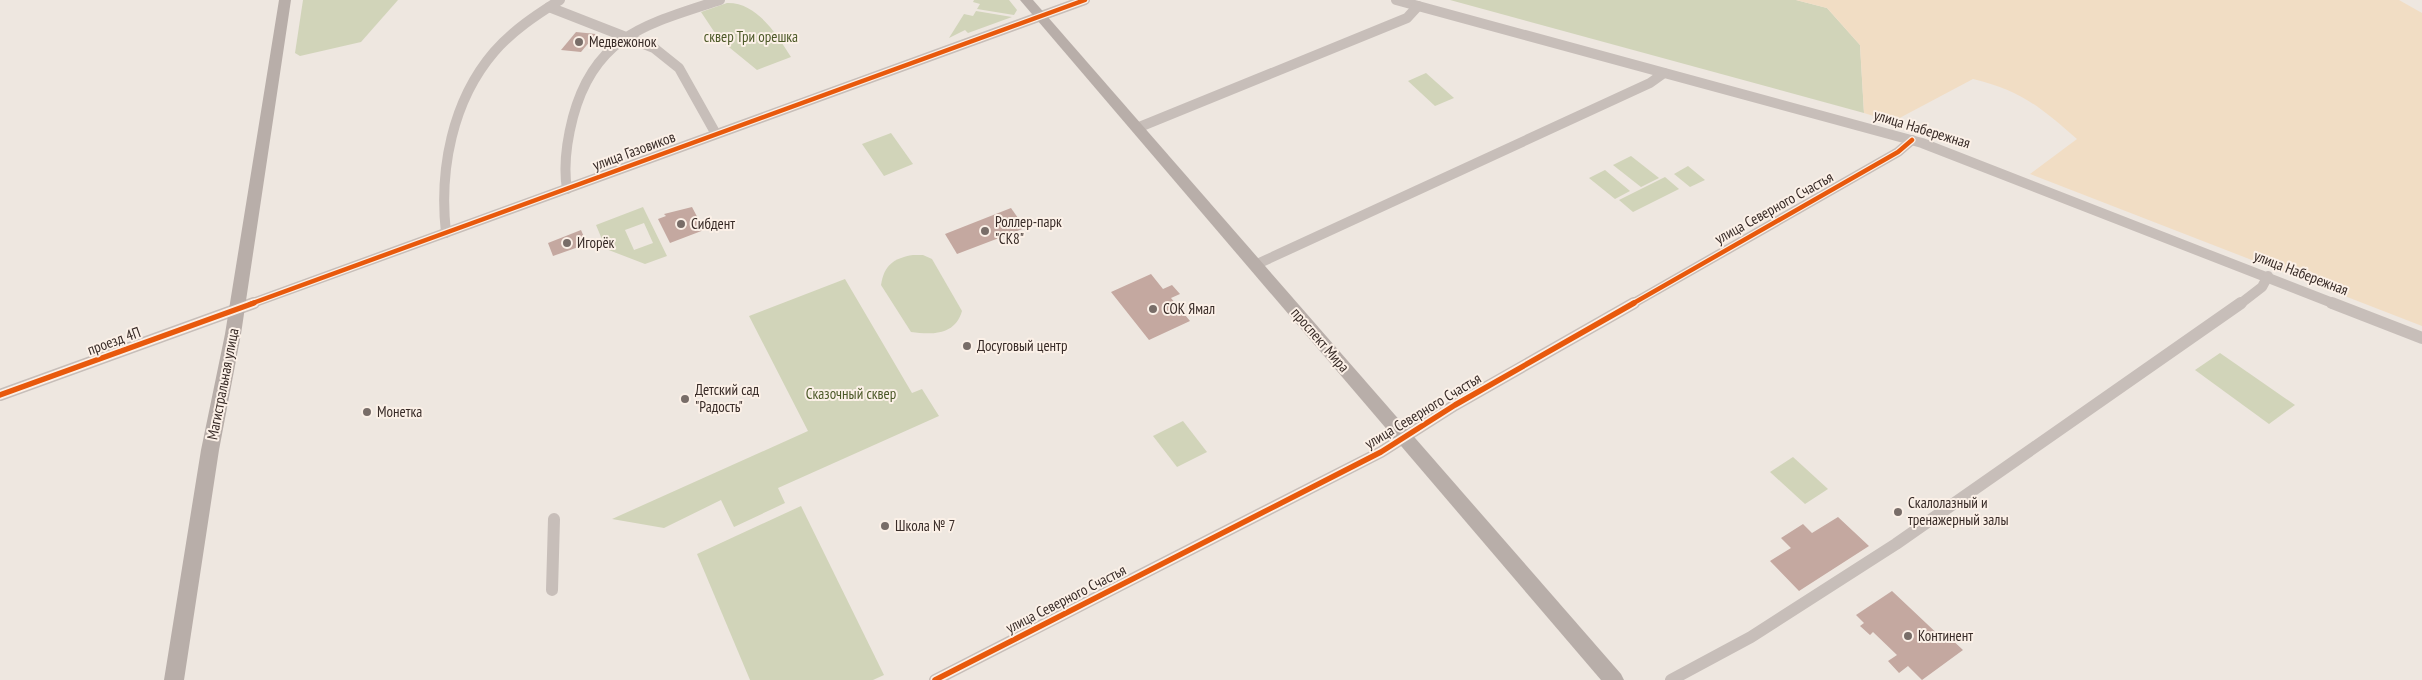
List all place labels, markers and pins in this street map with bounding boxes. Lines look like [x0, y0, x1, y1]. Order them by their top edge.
place label: Медвежонок [589, 32, 657, 51]
marker: Медвежонок [573, 36, 585, 48]
place label: Роллер-парк "СК8" [995, 212, 1062, 248]
place label: Сибдент [691, 214, 735, 233]
marker: Сибдент [675, 218, 687, 230]
marker: Роллер-парк "СК8" [979, 225, 991, 237]
place label: Игорёк [577, 233, 615, 252]
marker: Игорёк [561, 237, 573, 249]
place label: СОК Ямал [1163, 299, 1215, 318]
marker: СОК Ямал [1147, 303, 1159, 315]
place label: Досуговый центр [977, 336, 1067, 355]
marker: Досуговый центр [961, 340, 973, 352]
place label: Детский сад "Радость" [695, 380, 760, 416]
marker: Детский сад "Радость" [679, 393, 691, 405]
place label: Монетка [377, 402, 422, 421]
marker: Монетка [361, 406, 373, 418]
place label: Скалолазный и тренажерный залы [1908, 493, 2009, 529]
marker: Скалолазный и тренажерный залы [1892, 506, 1904, 518]
place label: Школа № 7 [895, 516, 955, 535]
marker: Школа № 7 [879, 520, 891, 532]
place label: Континент [1918, 626, 1973, 645]
marker: Континент [1902, 630, 1914, 642]

